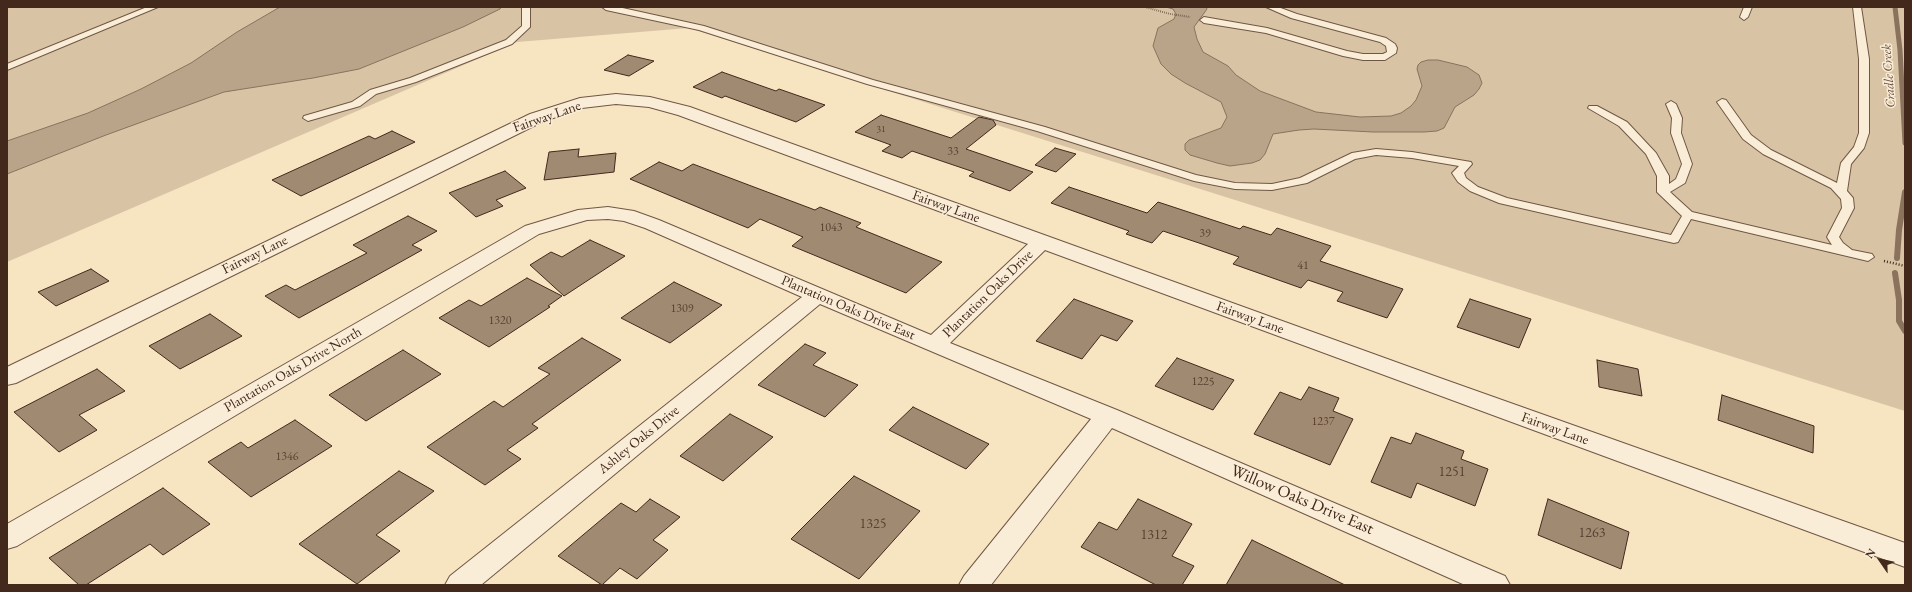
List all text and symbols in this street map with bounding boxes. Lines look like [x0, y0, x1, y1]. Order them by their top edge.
water label: Cradle Creek [1879, 44, 1899, 108]
street label: Fairway Lane [511, 98, 583, 136]
house number: 31 [876, 123, 886, 135]
house number: 33 [947, 145, 959, 159]
street label: Fairway Lane [910, 187, 982, 227]
house number: 1043 [819, 221, 843, 235]
house number: 39 [1199, 227, 1211, 241]
street label: Fairway Lane [219, 232, 291, 278]
street label: Plantation Oaks Drive [939, 247, 1037, 341]
house number: 41 [1297, 259, 1309, 273]
street label: Plantation Oaks Drive East [778, 272, 918, 344]
street label: Fairway Lane [1214, 298, 1286, 338]
house number: 1309 [670, 302, 694, 316]
house number: 1320 [488, 314, 512, 328]
street label: Plantation Oaks Drive North [221, 324, 365, 416]
house number: 1225 [1191, 375, 1215, 389]
street label: Ashley Oaks Drive [595, 402, 683, 478]
street label: Fairway Lane [1519, 409, 1591, 449]
house number: 1237 [1311, 415, 1335, 429]
house number: 1346 [275, 450, 299, 464]
street label: Willow Oaks Drive East [1227, 461, 1377, 539]
house number: 1251 [1439, 464, 1465, 480]
house number: 1325 [860, 516, 886, 532]
house number: 1263 [1579, 525, 1605, 541]
house number: 1312 [1141, 527, 1167, 543]
north arrow [1860, 540, 1900, 580]
text: N [1862, 546, 1878, 561]

